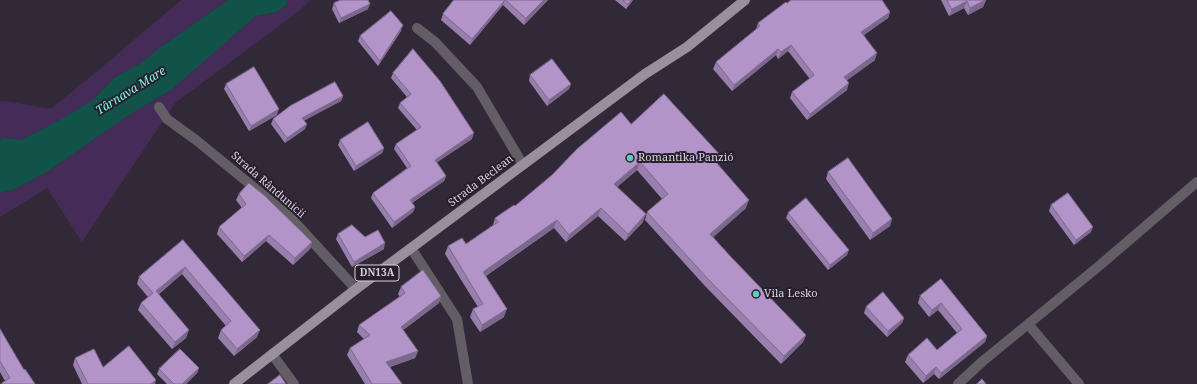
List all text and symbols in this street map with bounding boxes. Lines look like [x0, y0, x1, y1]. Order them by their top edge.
water label: Târnava Mare [93, 64, 169, 118]
street label: Strada Rândunicii [228, 149, 308, 221]
place label: Romantika Panzió [638, 151, 734, 165]
street label: Strada Beclean [446, 152, 516, 210]
marker: Romantika Panzió [625, 153, 635, 163]
road number: DN13A [355, 265, 399, 281]
place label: Vila Lesko [764, 287, 818, 301]
marker: Vila Lesko [751, 289, 761, 299]

